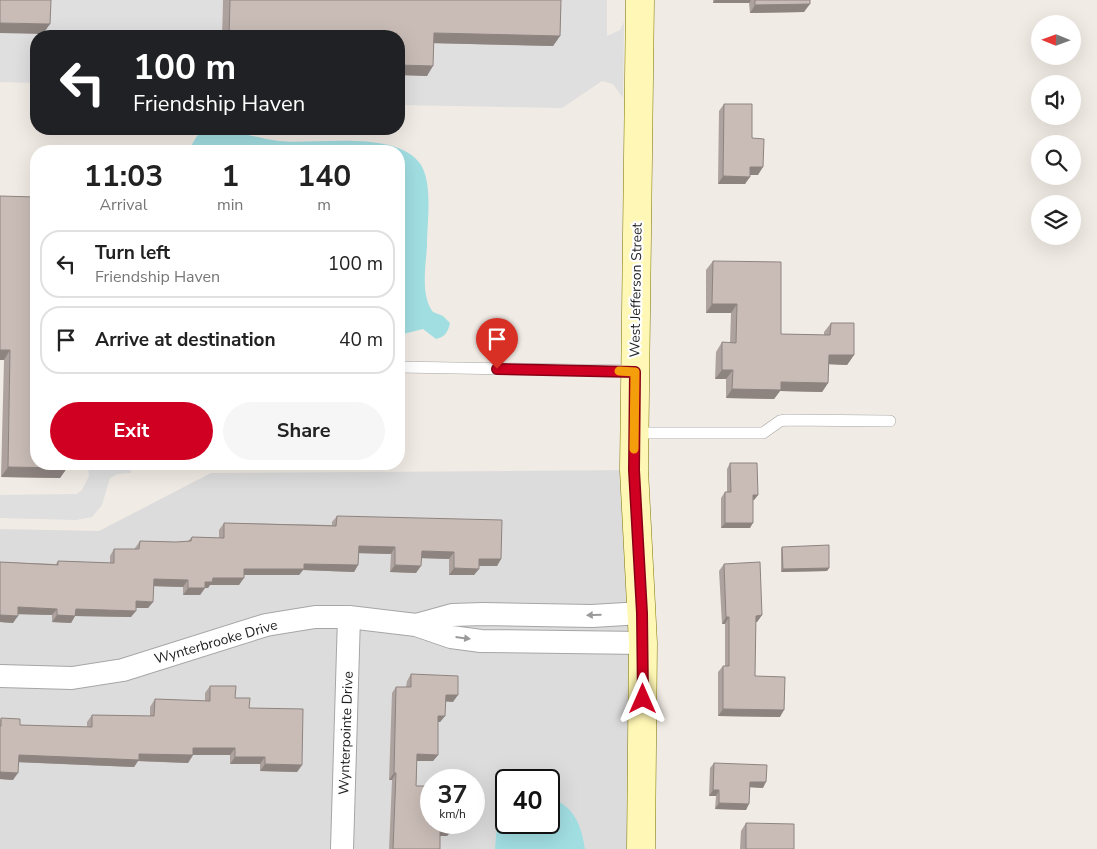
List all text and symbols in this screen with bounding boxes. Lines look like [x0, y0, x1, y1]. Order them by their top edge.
north arrow [1031, 15, 1081, 65]
map controls [1031, 15, 1081, 245]
text: 100 m [133, 44, 236, 91]
icon: left [50, 50, 115, 115]
button: sound [1031, 75, 1081, 125]
text: Friendship Haven [133, 89, 305, 119]
button: search [1031, 135, 1081, 185]
text: 11:03 [84, 156, 163, 197]
text: 1 [221, 156, 239, 197]
text: 140 [297, 156, 351, 197]
text: Arrival [99, 194, 148, 216]
text: min [217, 194, 243, 216]
text: m [317, 194, 331, 216]
button: layers [1031, 195, 1081, 245]
street label: West Jefferson Street [625, 222, 647, 358]
text: Turn left [95, 240, 170, 266]
icon: left [52, 250, 80, 278]
text: 100 m [328, 251, 383, 277]
text: Friendship Haven [95, 266, 220, 288]
pin [476, 318, 518, 369]
icon: arrive [483, 325, 511, 353]
icon: arrive [52, 326, 80, 354]
text: Arrive at destination [95, 327, 276, 353]
text: 40 m [339, 327, 383, 353]
button: Exit [50, 402, 213, 460]
button: Share [223, 402, 385, 460]
one-way arrow [585, 612, 601, 620]
street label: Wynterbrooke Drive [152, 615, 280, 669]
one-way arrow [455, 634, 471, 642]
street label: Wynterpointe Drive [334, 671, 358, 795]
position arrow [616, 672, 668, 724]
speed limit sign: 40 [495, 769, 560, 834]
text: 37 [437, 778, 468, 812]
text: km/h [439, 806, 466, 822]

